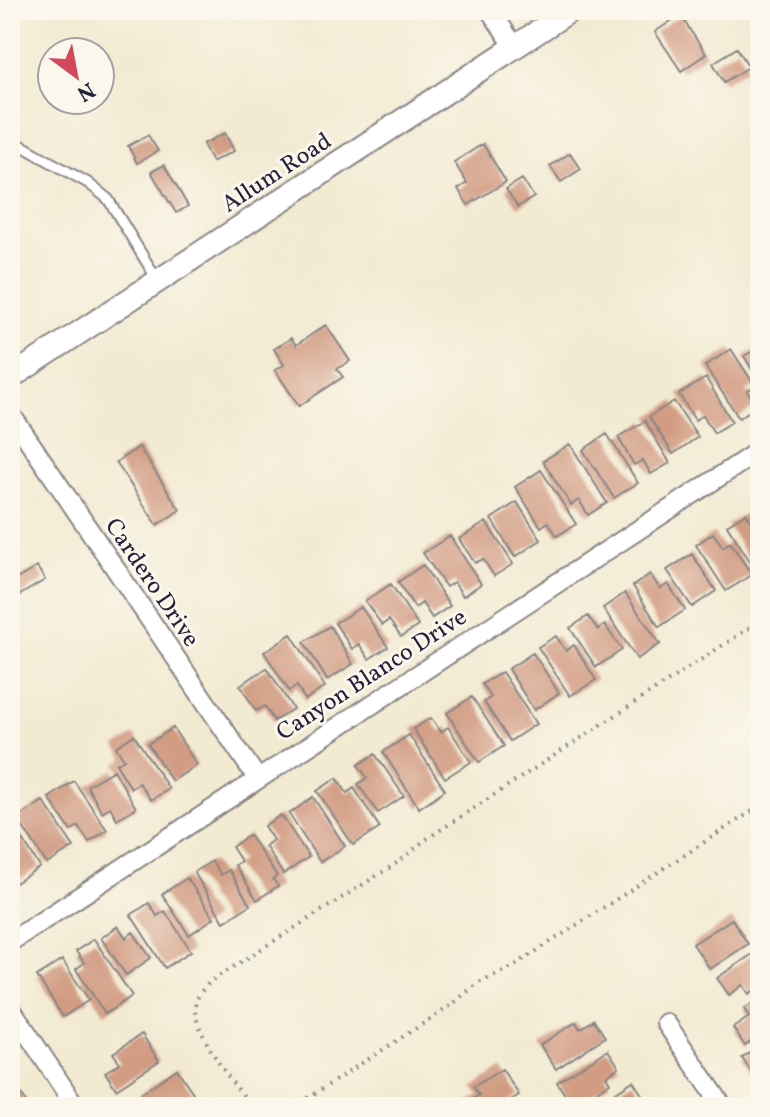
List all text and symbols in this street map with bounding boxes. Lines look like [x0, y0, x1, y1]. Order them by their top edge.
north arrow [36, 36, 116, 116]
text: N [70, 73, 100, 108]
street label: Allum Road [215, 125, 339, 222]
street label: Cardero Drive [96, 512, 207, 654]
street label: Canyon Blanco Drive [270, 601, 474, 750]

